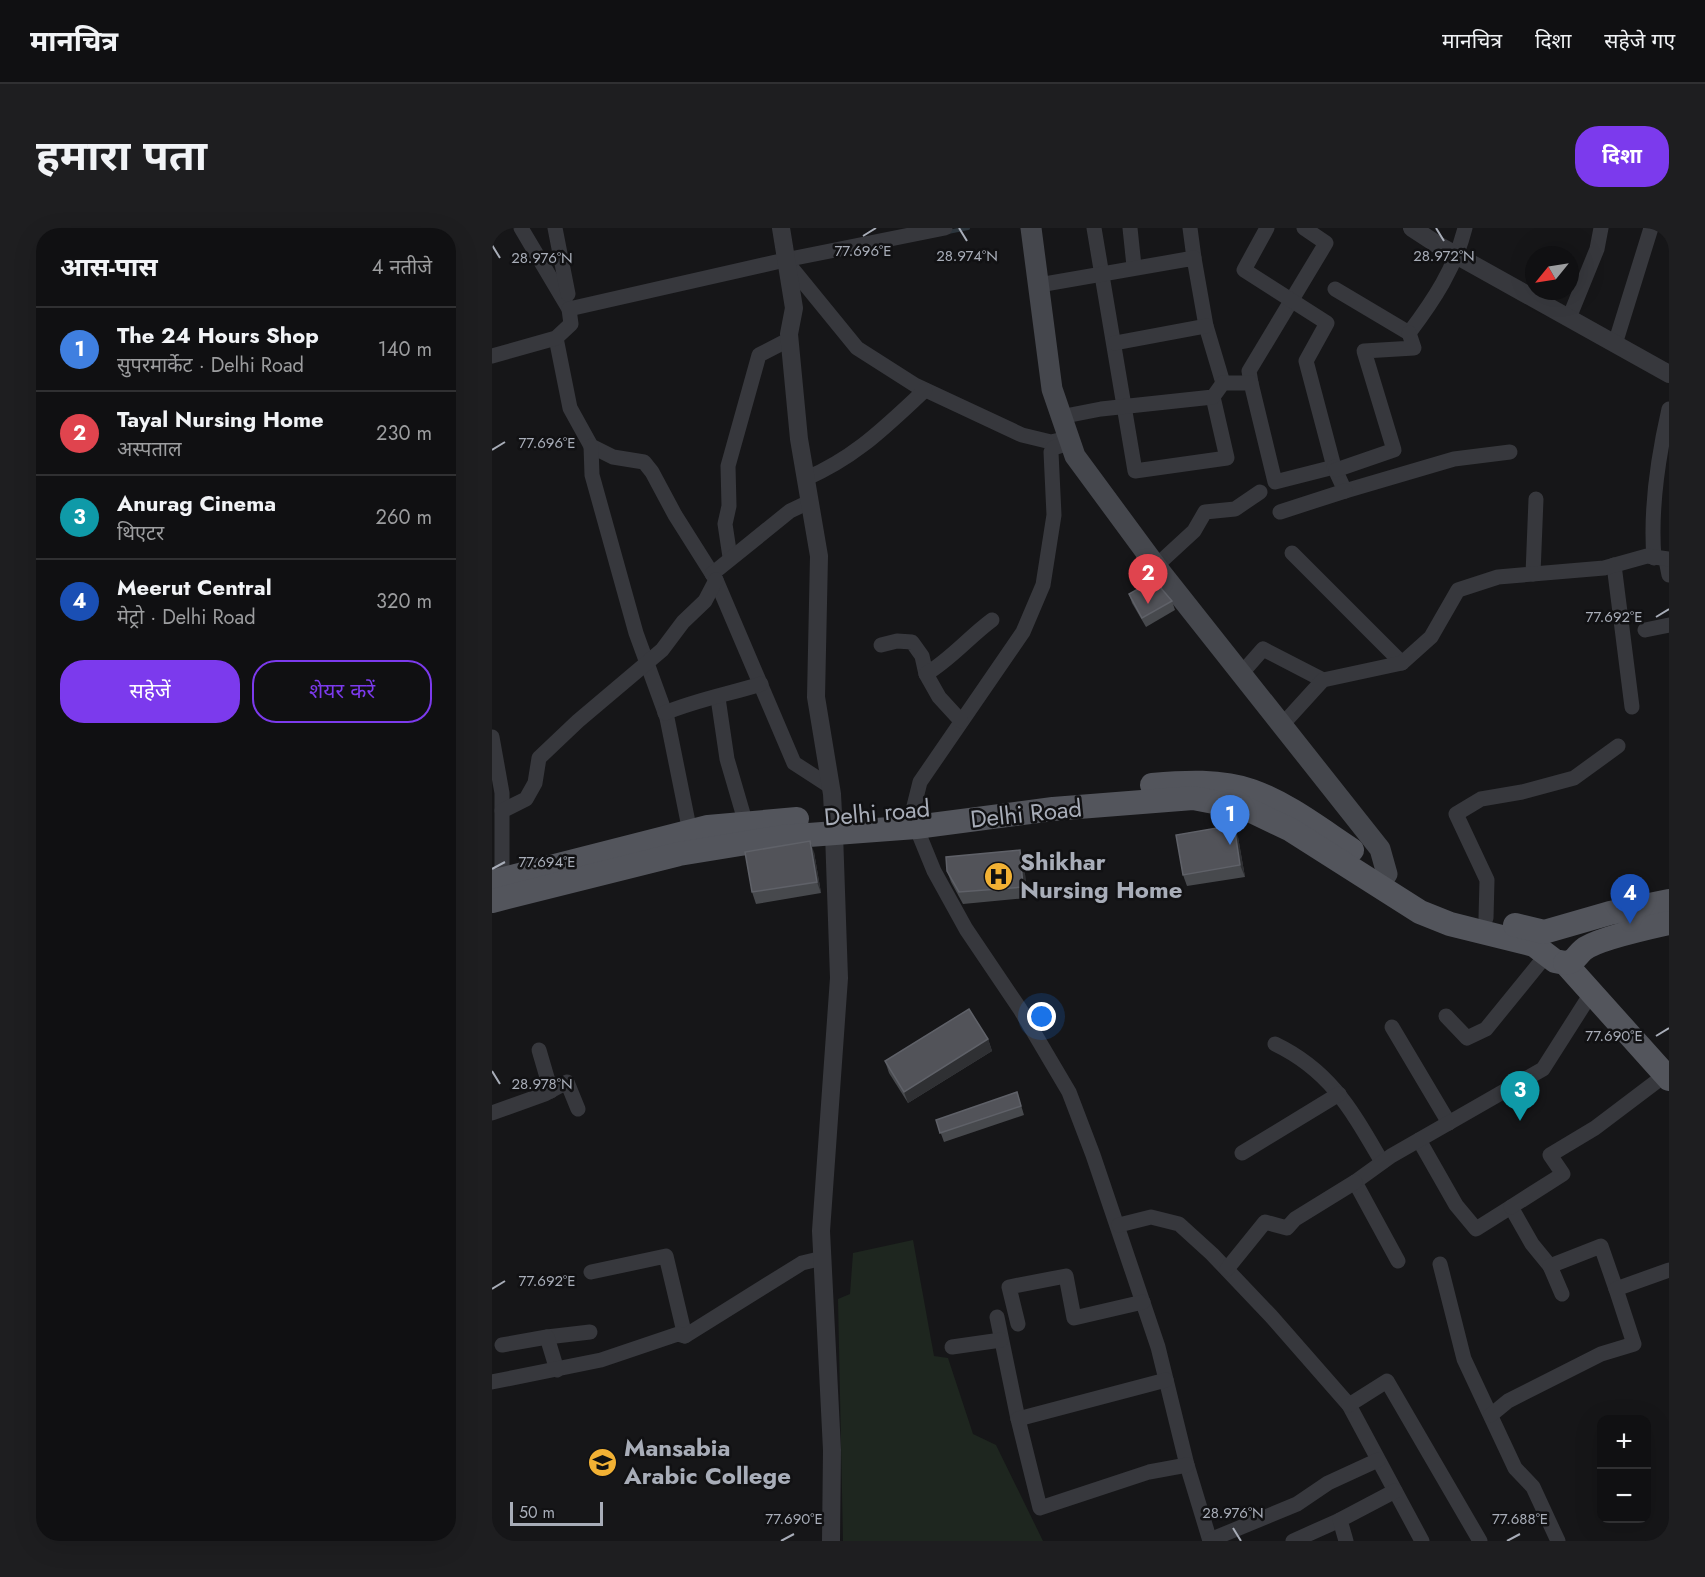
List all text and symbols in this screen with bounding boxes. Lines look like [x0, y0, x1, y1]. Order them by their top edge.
text: मानचित्र [30, 21, 118, 62]
text: मानचित्र [1442, 26, 1502, 56]
text: दिशा [1535, 26, 1571, 56]
text: सहेजे गए [1604, 26, 1675, 56]
text: हमारा पता [36, 125, 207, 186]
button: दिशा [1575, 126, 1669, 187]
text: 77.696°E [834, 240, 892, 262]
text: 28.974°N [936, 245, 998, 267]
text: 28.972°N [1413, 245, 1475, 267]
north arrow [1525, 246, 1579, 300]
text: 28.976°N [511, 247, 573, 269]
text: आस-पास [60, 248, 158, 286]
text: 4 नतीजे [372, 253, 432, 282]
text: The 24 Hours Shop [117, 319, 319, 351]
text: 1 [74, 335, 85, 364]
text: 140 m [378, 335, 432, 364]
text: सुपरमार्केट · Delhi Road [117, 351, 304, 380]
text: Tayal Nursing Home [117, 403, 324, 435]
text: 2 [73, 419, 86, 448]
text: 230 m [376, 419, 432, 448]
text: 77.696°E [518, 432, 576, 454]
text: अस्पताल [117, 435, 182, 464]
text: Anurag Cinema [117, 487, 276, 519]
text: 3 [73, 503, 86, 532]
text: 260 m [376, 503, 432, 532]
text: थिएटर [117, 519, 164, 548]
pin: 2 [1128, 554, 1168, 604]
text: Meerut Central [117, 571, 272, 603]
text: 4 [73, 587, 86, 616]
text: 320 m [376, 587, 432, 616]
text: मेट्रो · Delhi Road [117, 603, 256, 632]
text: 77.692°E [1586, 606, 1643, 628]
button: सहेजें [60, 660, 240, 723]
button: शेयर करें [252, 660, 432, 723]
street label: Delhi road [822, 790, 932, 835]
street label: Delhi Road [968, 790, 1083, 837]
pin: 1 [1210, 796, 1250, 845]
place label: Shikhar Nursing Home [1020, 844, 1182, 907]
text: 77.694°E [518, 851, 576, 873]
hospital icon: Shikhar Nursing Home [983, 860, 1015, 892]
pin: 4 [1610, 874, 1650, 924]
your location [1027, 1002, 1056, 1031]
text: 77.690°E [1585, 1025, 1643, 1047]
pin: 3 [1500, 1072, 1540, 1121]
text: 28.978°N [511, 1073, 573, 1095]
text: 77.692°E [519, 1270, 576, 1292]
map controls [1597, 1415, 1651, 1523]
button: + [1597, 1415, 1651, 1469]
place label: Mansabia Arabic College [623, 1430, 791, 1493]
school or university icon: Mansabia Arabic College [587, 1446, 619, 1478]
button: − [1597, 1469, 1651, 1523]
scale bar [510, 1499, 603, 1526]
text: 50 m [519, 1501, 555, 1524]
text: 28.976°N [1202, 1502, 1264, 1524]
text: 77.690°E [765, 1508, 823, 1530]
text: 77.688°E [1492, 1508, 1548, 1530]

